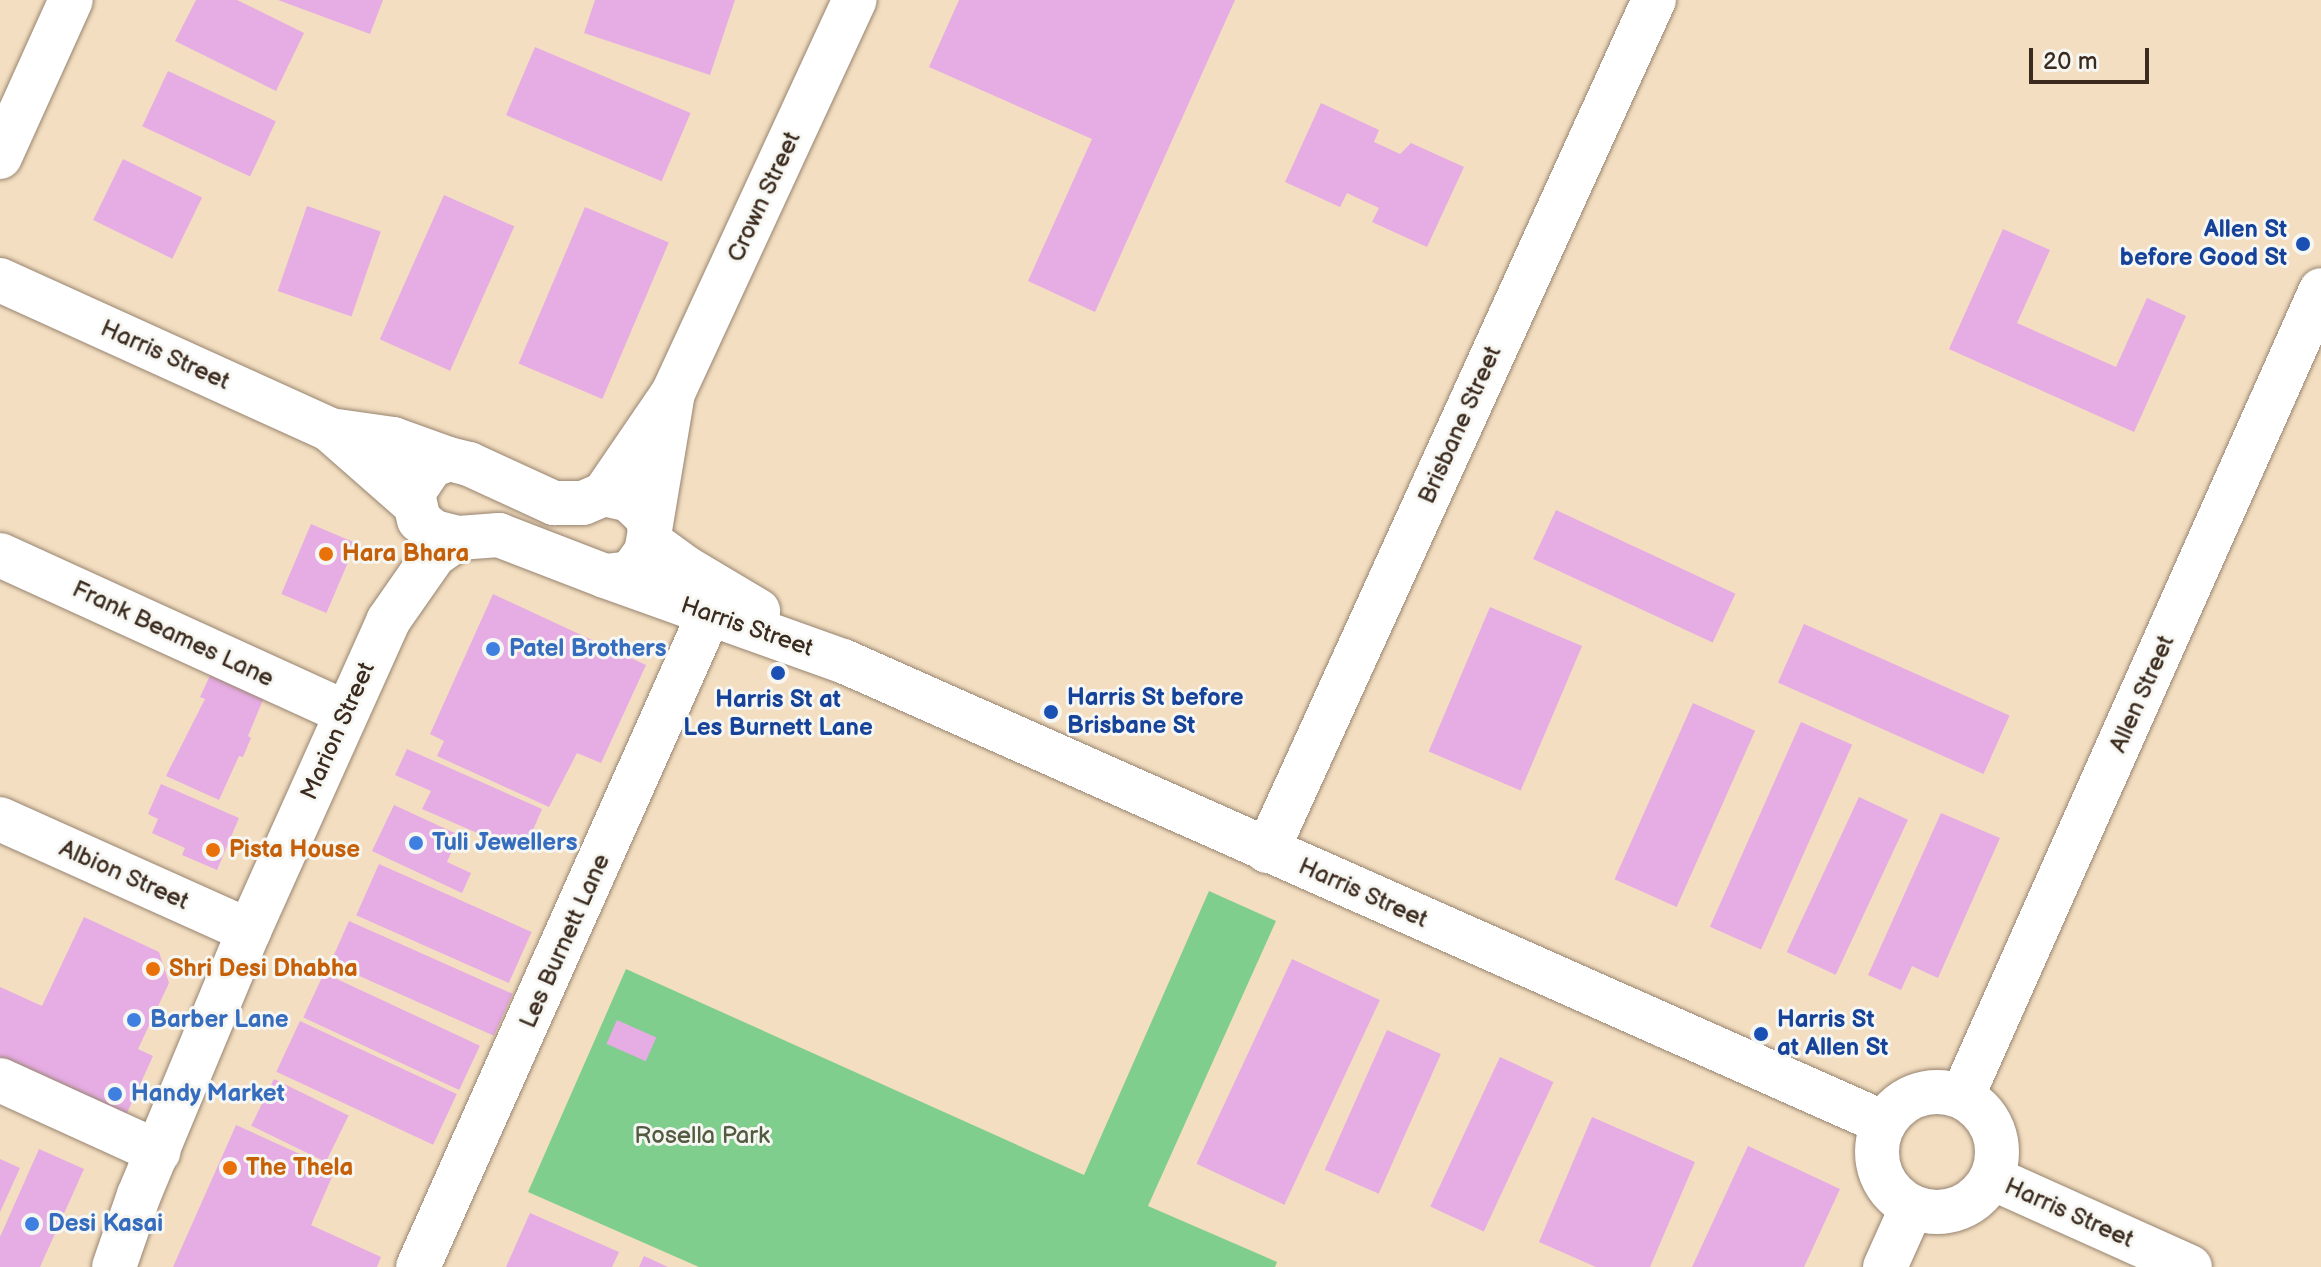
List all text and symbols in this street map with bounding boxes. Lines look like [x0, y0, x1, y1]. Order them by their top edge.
scale bar [2033, 32, 2153, 82]
text: 20 m [2043, 47, 2098, 76]
street label: Crown Street [721, 127, 807, 267]
place label: Allen St before Good St [2120, 216, 2287, 272]
marker: Allen St before Good St [2294, 235, 2312, 253]
street label: Harris Street [96, 314, 234, 396]
street label: Brisbane Street [1412, 342, 1508, 508]
place label: Hara Bhara [342, 540, 469, 568]
marker: Hara Bhara [317, 545, 335, 563]
street label: Frank Beames Lane [68, 575, 278, 693]
street label: Harris Street [677, 591, 817, 663]
street label: Allen Street [2103, 631, 2181, 757]
place label: Patel Brothers [509, 635, 667, 663]
marker: Patel Brothers [484, 640, 502, 658]
street label: Marion Street [295, 657, 381, 805]
marker: Harris St at Les Burnett Lane [769, 664, 787, 682]
place label: Harris St before Brisbane St [1067, 684, 1244, 740]
place label: Harris St at Les Burnett Lane [683, 686, 873, 742]
marker: Harris St before Brisbane St [1042, 703, 1060, 721]
place label: Tuli Jewellers [432, 829, 578, 857]
street label: Albion Street [55, 834, 193, 916]
marker: Tuli Jewellers [407, 834, 425, 852]
place label: Pista House [229, 836, 360, 864]
marker: Pista House [204, 841, 222, 859]
street label: Les Burnett Lane [514, 849, 616, 1033]
street label: Harris Street [1294, 852, 1432, 934]
place label: Shri Desi Dhabha [169, 955, 358, 983]
marker: Shri Desi Dhabha [144, 960, 162, 978]
place label: Barber Lane [150, 1006, 289, 1034]
place label: Harris St at Allen St [1777, 1006, 1888, 1062]
marker: Barber Lane [125, 1011, 143, 1029]
marker: Harris St at Allen St [1752, 1025, 1770, 1043]
place label: Handy Market [131, 1080, 285, 1108]
marker: Handy Market [106, 1085, 124, 1103]
park label: Rosella Park [634, 1122, 770, 1150]
place label: The Thela [246, 1154, 353, 1182]
marker: The Thela [221, 1159, 239, 1177]
street label: Harris Street [2000, 1172, 2138, 1254]
place label: Desi Kasai [48, 1210, 163, 1238]
marker: Desi Kasai [23, 1215, 41, 1233]

